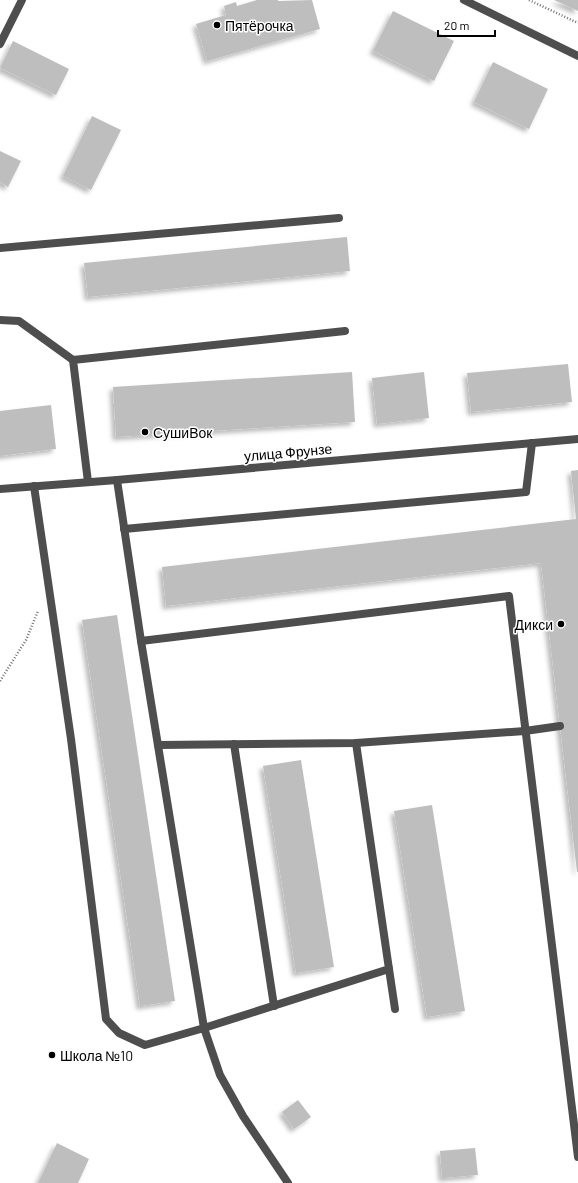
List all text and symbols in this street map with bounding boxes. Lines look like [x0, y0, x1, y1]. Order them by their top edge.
scale bar [438, 12, 495, 38]
place label: Пятёрочка [225, 17, 294, 34]
text: 20 m [444, 18, 470, 32]
marker: Пятёрочка [212, 20, 222, 30]
place label: СушиВок [153, 424, 213, 441]
marker: СушиВок [140, 427, 150, 437]
street label: улица Фрунзе [243, 440, 333, 464]
place label: Дикси [515, 616, 553, 633]
marker: Дикси [556, 619, 566, 629]
place label: Школа №10 [60, 1047, 133, 1064]
marker: Школа №10 [47, 1050, 57, 1060]

